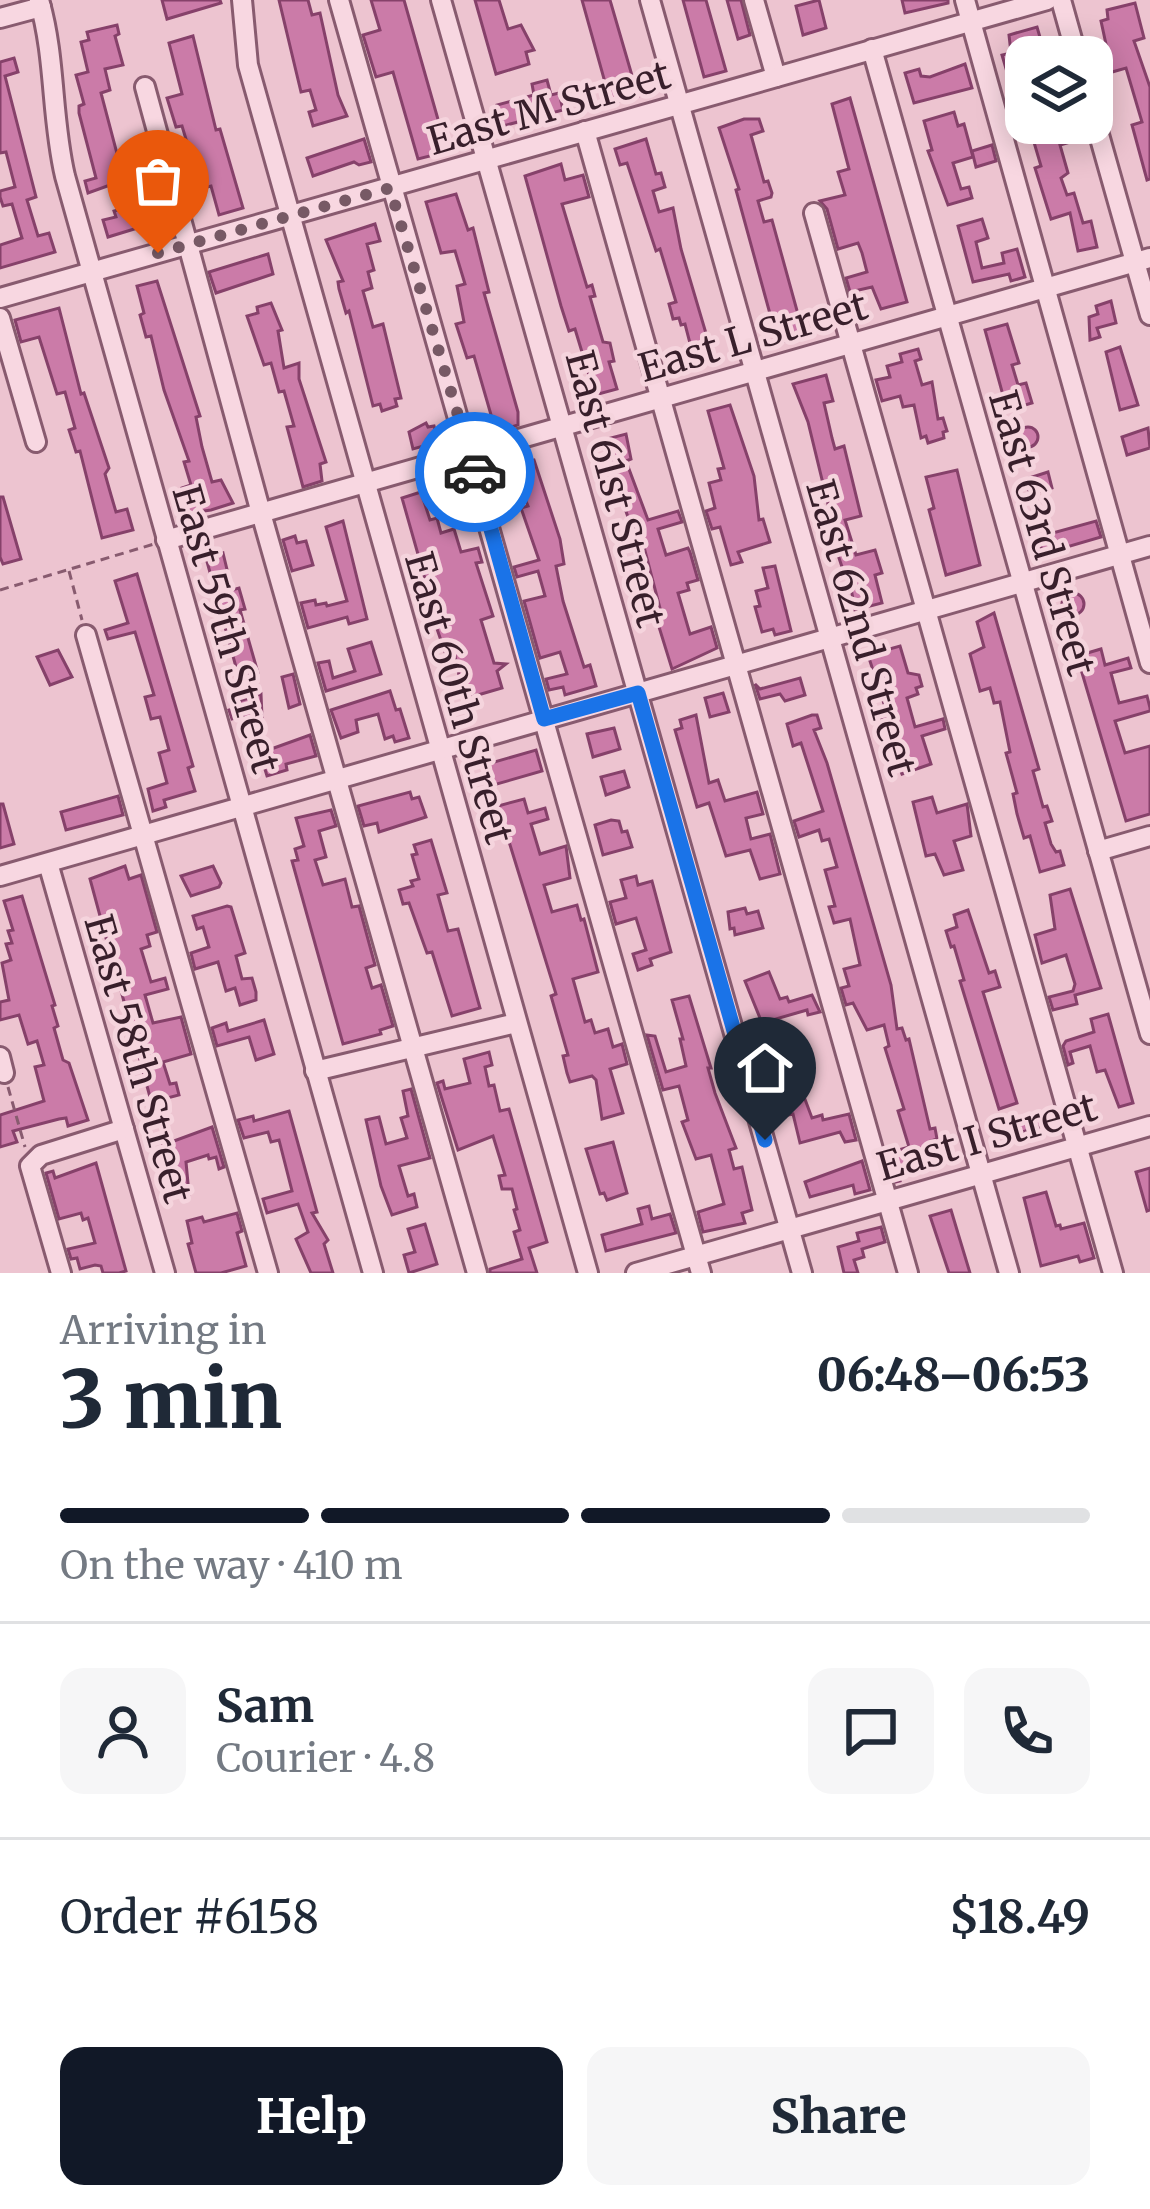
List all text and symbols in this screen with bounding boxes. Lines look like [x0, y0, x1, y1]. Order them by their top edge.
map controls [1005, 36, 1113, 144]
button: layers [1005, 36, 1113, 144]
street label: East M Street [422, 50, 676, 166]
pin [107, 130, 209, 253]
icon: bag [125, 148, 191, 214]
street label: East L Street [633, 281, 873, 393]
street label: East 61st Street [555, 345, 675, 633]
street label: East 63rd Street [978, 385, 1106, 681]
courier [415, 412, 535, 532]
icon: car [442, 439, 508, 505]
street label: East 62nd Street [795, 474, 927, 782]
street label: East 59th Street [161, 479, 291, 779]
street label: East 60th Street [394, 547, 524, 849]
street label: East 58th Street [73, 909, 203, 1209]
pin [714, 1017, 816, 1140]
icon: home [732, 1035, 798, 1101]
street label: East I Street [872, 1082, 1102, 1192]
text: Arriving in [60, 1306, 267, 1355]
text: 06:48–06:53 [817, 1347, 1090, 1403]
text: 3 min [60, 1351, 282, 1449]
text: On the way · 410 m [60, 1541, 403, 1590]
button: person [60, 1668, 186, 1794]
button: chat [808, 1668, 934, 1794]
button: phone [964, 1668, 1090, 1794]
text: Sam [216, 1678, 314, 1734]
text: Courier · 4.8 [216, 1734, 435, 1783]
text: Order #6158 [60, 1889, 319, 1945]
text: $18.49 [949, 1889, 1090, 1945]
button: Help [60, 2047, 563, 2185]
button: Share [587, 2047, 1090, 2185]

